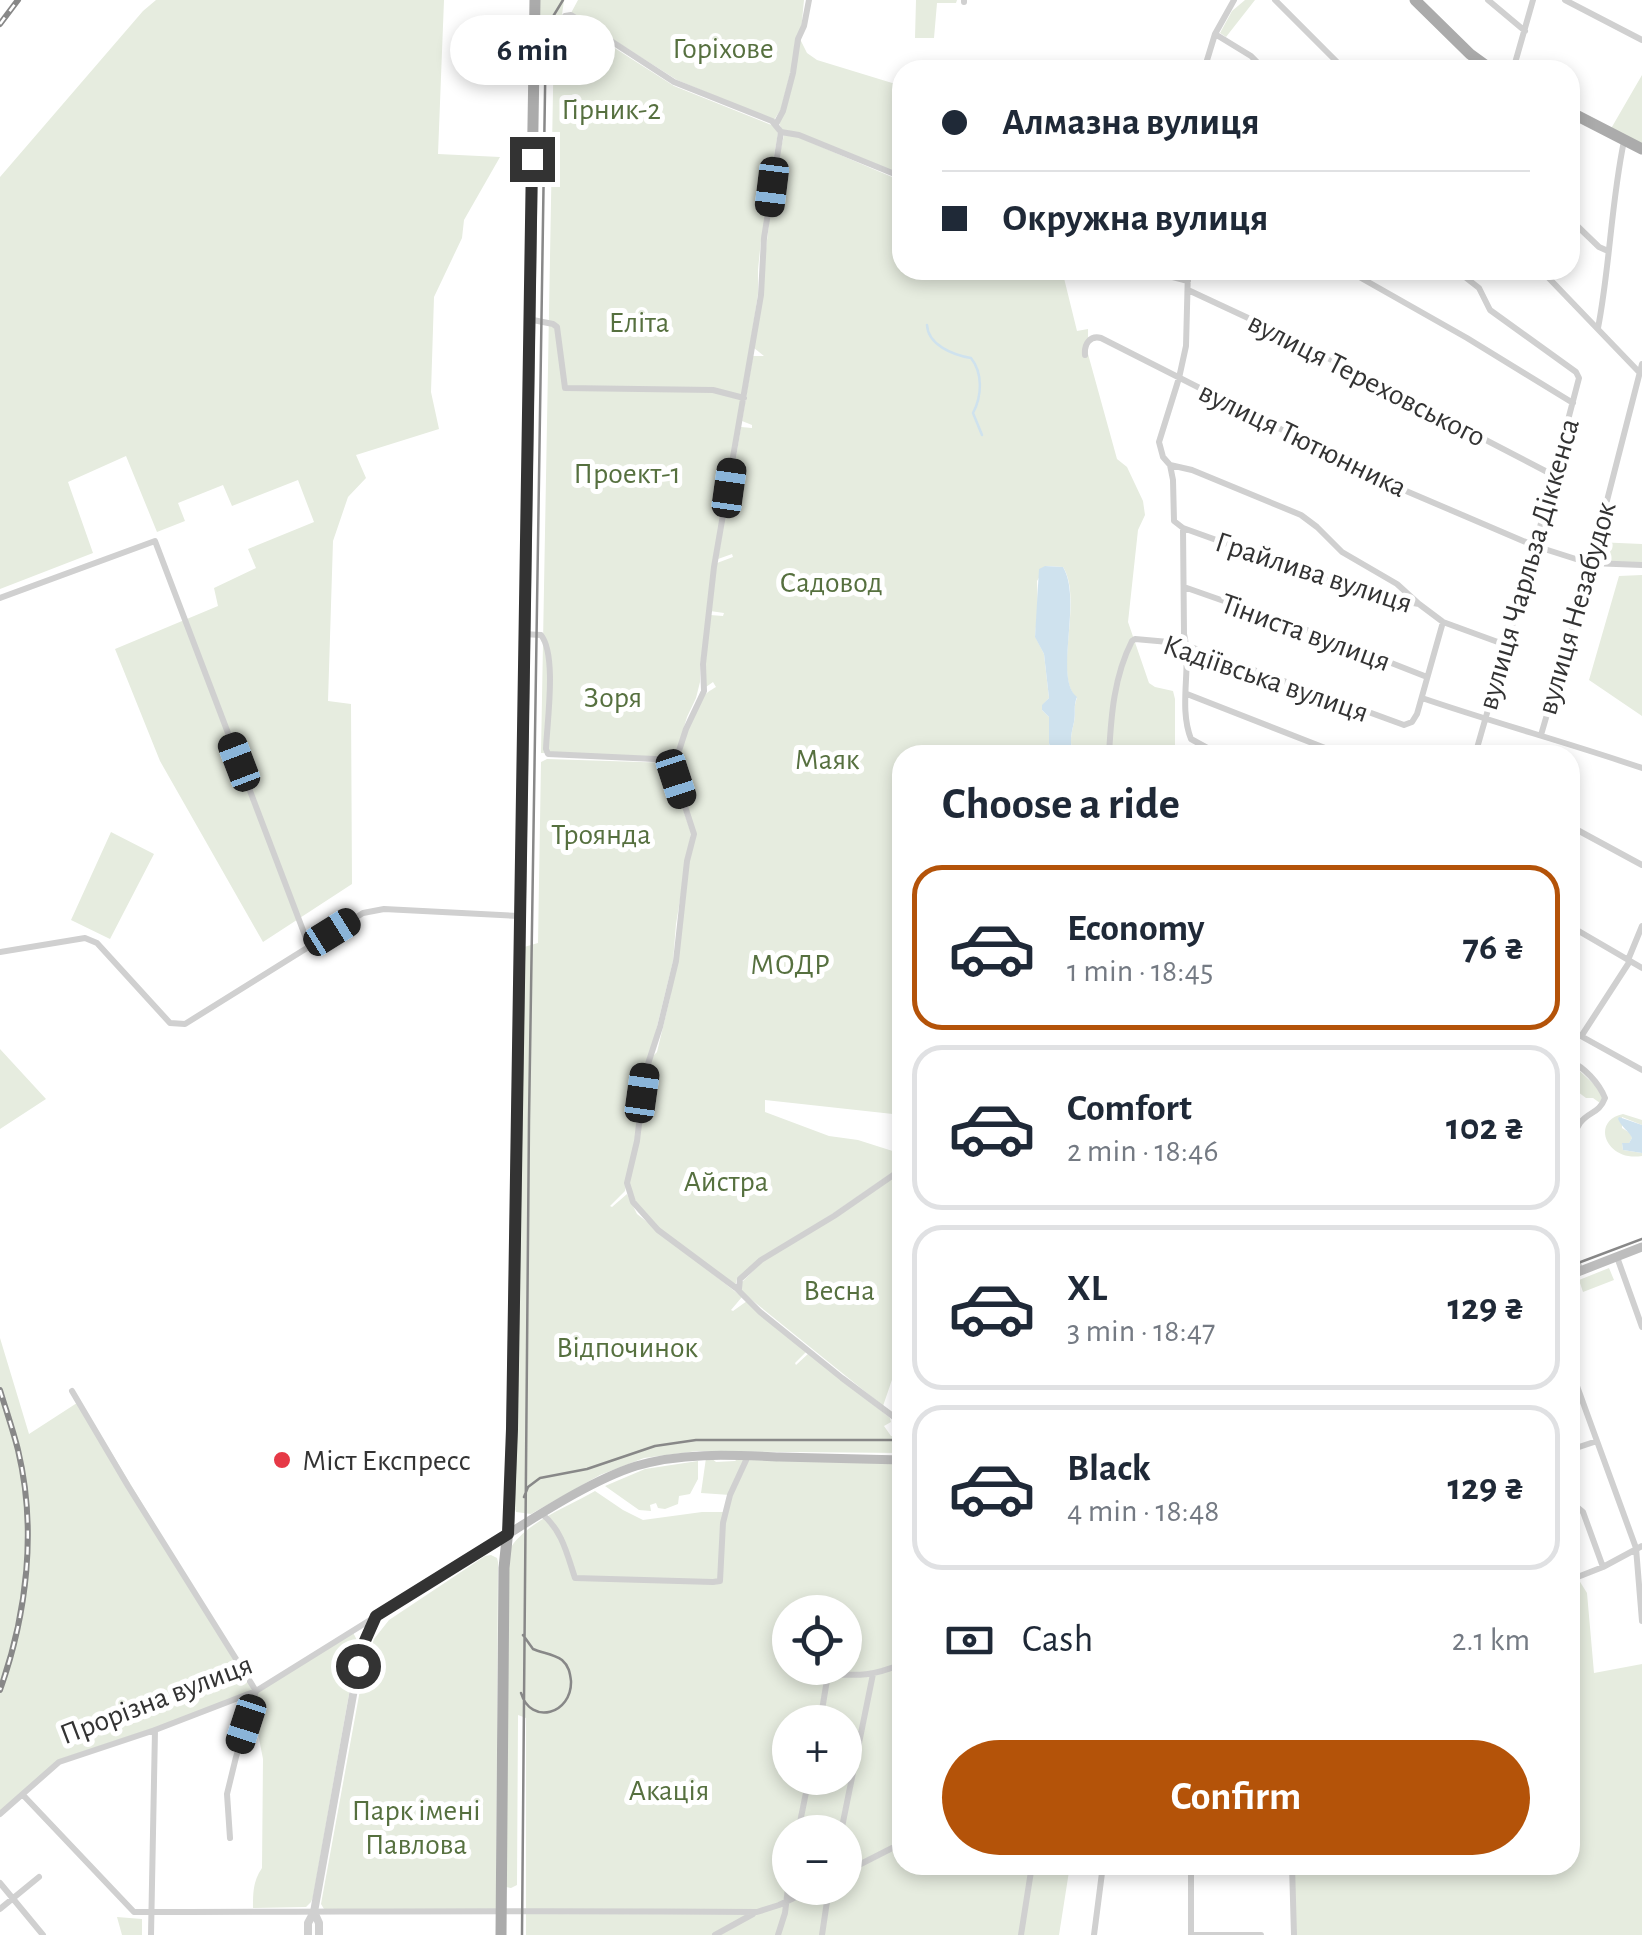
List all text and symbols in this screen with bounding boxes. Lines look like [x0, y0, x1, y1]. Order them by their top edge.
callout: 6 min [450, 14, 614, 84]
text: 6 min [497, 34, 568, 66]
park label: Горіхове [672, 34, 774, 64]
park label: Гірник-2 [561, 95, 661, 125]
text: Алмазна вулиця [1002, 104, 1260, 142]
route end [510, 137, 555, 182]
car [753, 155, 791, 219]
text: Окружна вулиця [1002, 200, 1268, 238]
street label: вулиця Тереховського [1243, 307, 1490, 453]
park label: Еліта [609, 308, 669, 338]
street label: вулиця Тютюнника [1194, 377, 1411, 503]
street label: вулиця Чарльза Діккенса [1473, 415, 1585, 713]
car [710, 456, 748, 520]
park label: Проект-1 [573, 459, 681, 489]
street label: вулиця Незабудок [1532, 498, 1622, 718]
street label: Грайлива вулиця [1211, 527, 1416, 619]
park label: Садовод [779, 568, 883, 598]
street label: Тіниста вулиця [1217, 588, 1394, 677]
street label: Кадіївська вулиця [1159, 630, 1372, 728]
park label: Зоря [584, 683, 642, 713]
car [214, 729, 264, 795]
park label: Маяк [794, 745, 860, 775]
car [652, 746, 700, 812]
text: Choose a ride [942, 782, 1180, 827]
park label: Троянда [551, 820, 651, 850]
car [299, 903, 365, 961]
icon: car [947, 903, 1037, 993]
text: Economy [1067, 910, 1205, 948]
text: 76 ₴ [1463, 929, 1525, 967]
park label: МОДР [750, 950, 830, 980]
text: 1 min · 18:45 [1067, 955, 1213, 987]
car [623, 1061, 661, 1125]
icon: car [947, 1083, 1037, 1173]
text: Comfort [1067, 1090, 1192, 1128]
text: 102 ₴ [1446, 1109, 1525, 1147]
text: 2 min · 18:46 [1067, 1135, 1219, 1167]
park label: Айстра [683, 1167, 769, 1197]
icon: car [947, 1263, 1037, 1353]
text: XL [1067, 1270, 1107, 1308]
park label: Весна [803, 1276, 875, 1306]
text: 129 ₴ [1447, 1289, 1525, 1327]
text: 3 min · 18:47 [1067, 1315, 1215, 1347]
park label: Відпочинок [556, 1333, 698, 1363]
icon: car [947, 1443, 1037, 1533]
place label: Міст Експресс [302, 1446, 471, 1476]
marker: Міст Експресс [271, 1449, 293, 1471]
text: Black [1067, 1450, 1151, 1488]
text: 129 ₴ [1447, 1469, 1525, 1507]
text: 4 min · 18:48 [1067, 1495, 1219, 1527]
map controls [772, 1595, 862, 1905]
button: locate [772, 1595, 862, 1685]
icon: cash [942, 1613, 997, 1668]
text: Cash [1022, 1621, 1093, 1659]
text: 2.1 km [1452, 1624, 1530, 1656]
route start [336, 1644, 381, 1689]
street label: Прорізна вулиця [56, 1649, 257, 1750]
car [222, 1691, 270, 1757]
button: + [772, 1705, 862, 1795]
button: Confirm [942, 1740, 1530, 1855]
park label: Акація [629, 1776, 709, 1806]
park label: Парк імені Павлова [352, 1796, 480, 1860]
button: − [772, 1815, 862, 1905]

